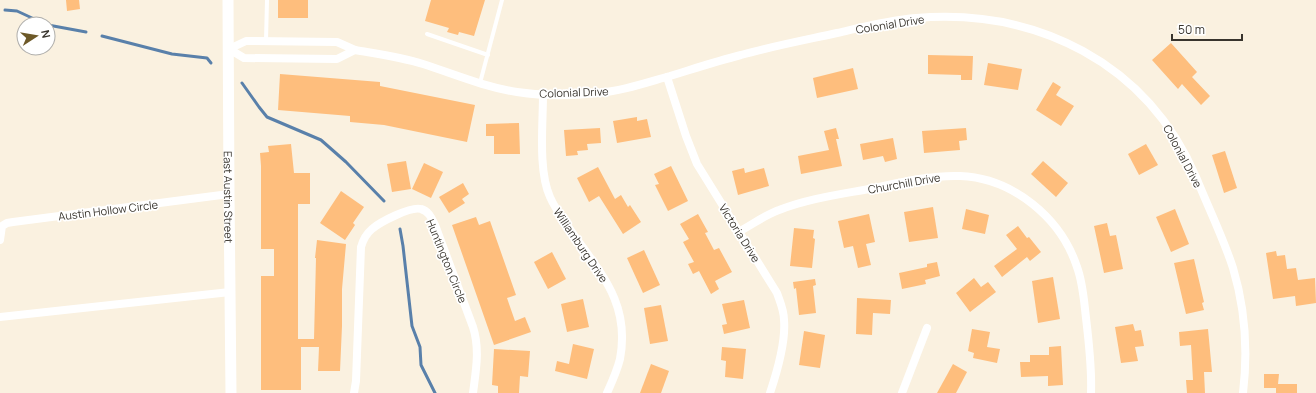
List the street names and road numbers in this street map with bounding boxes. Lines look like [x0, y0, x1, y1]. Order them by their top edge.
street label: Colonial Drive [855, 11, 926, 37]
street label: Colonial Drive [539, 83, 609, 101]
street label: Colonial Drive [1160, 122, 1206, 191]
street label: East Austin Street [221, 151, 237, 243]
street label: Churchill Drive [867, 169, 942, 197]
street label: Austin Hollow Circle [57, 196, 159, 224]
street label: Victoria Drive [716, 201, 764, 266]
street label: Williamburg Drive [550, 205, 612, 286]
street label: Huntington Circle [423, 217, 471, 306]

